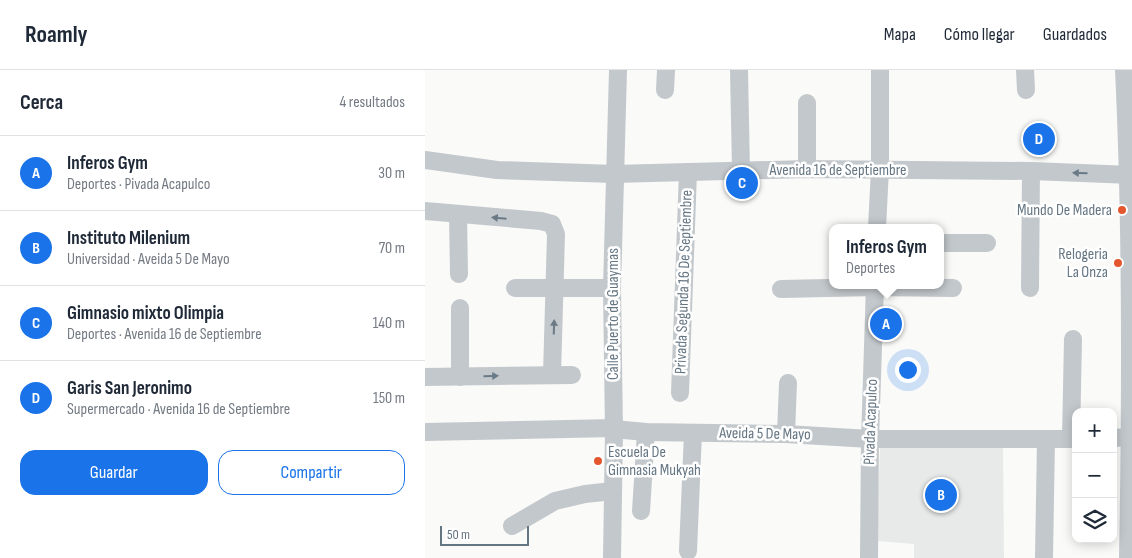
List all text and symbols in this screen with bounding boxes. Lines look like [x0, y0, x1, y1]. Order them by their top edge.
text: Roamly [25, 20, 88, 49]
text: Mapa [884, 24, 916, 45]
text: Cómo llegar [944, 24, 1015, 45]
text: Guardados [1043, 24, 1107, 45]
text: Cerca [20, 90, 63, 115]
text: 4 resultados [340, 93, 405, 112]
pin: D [1023, 120, 1055, 158]
text: Inferos Gym [67, 152, 148, 175]
street label: Avenida 16 de Septiembre [768, 161, 907, 180]
text: A [32, 164, 40, 183]
text: 30 m [378, 164, 405, 183]
pin: C [726, 164, 758, 202]
one-way arrow [1072, 168, 1088, 176]
text: Deportes · Pivada Acapulco [67, 175, 210, 194]
street label: Privada Segunda 16 De Septiembre [671, 190, 697, 374]
place label: Mundo De Madera [1017, 201, 1112, 220]
marker: Mundo De Madera [1116, 204, 1128, 216]
one-way arrow [491, 213, 507, 221]
popup [829, 224, 944, 289]
text: Instituto Milenium [67, 227, 190, 250]
text: Inferos Gym [846, 236, 927, 259]
text: B [32, 239, 40, 258]
text: 70 m [379, 239, 405, 258]
place label: Relogeria La Onza [1058, 245, 1108, 282]
street label: Calle Puerto de Guaymas [604, 248, 623, 380]
text: Universidad · Aveida 5 De Mayo [67, 250, 230, 269]
marker: Relogeria La Onza [1112, 257, 1124, 269]
text: Deportes [846, 259, 895, 278]
text: Gimnasio mixto Olimpia [67, 302, 224, 325]
pin: A [870, 305, 902, 343]
text: C [32, 314, 40, 333]
text: 140 m [373, 314, 405, 333]
one-way arrow [550, 318, 558, 334]
text: Deportes · Avenida 16 de Septiembre [67, 325, 262, 344]
your location [895, 357, 921, 383]
one-way arrow [483, 372, 499, 380]
text: Garis San Jeronimo [67, 377, 192, 400]
street label: Pivada Acapulco [860, 379, 882, 465]
text: D [32, 389, 40, 408]
text: 150 m [373, 389, 405, 408]
text: Supermercado · Avenida 16 de Septiembre [67, 400, 290, 419]
map controls [1072, 408, 1117, 543]
button: + [1072, 408, 1117, 453]
street label: Aveida 5 De Mayo [718, 424, 811, 444]
place label: Escuela De Gimnasia Mukyah [608, 443, 701, 480]
button: Guardar [20, 450, 208, 495]
button: Compartir [218, 450, 405, 495]
button: − [1072, 453, 1117, 498]
marker: Escuela De Gimnasia Mukyah [592, 455, 604, 467]
pin: B [925, 476, 957, 514]
button: layers [1072, 498, 1117, 543]
scale bar [440, 523, 529, 546]
text: 50 m [447, 526, 470, 543]

